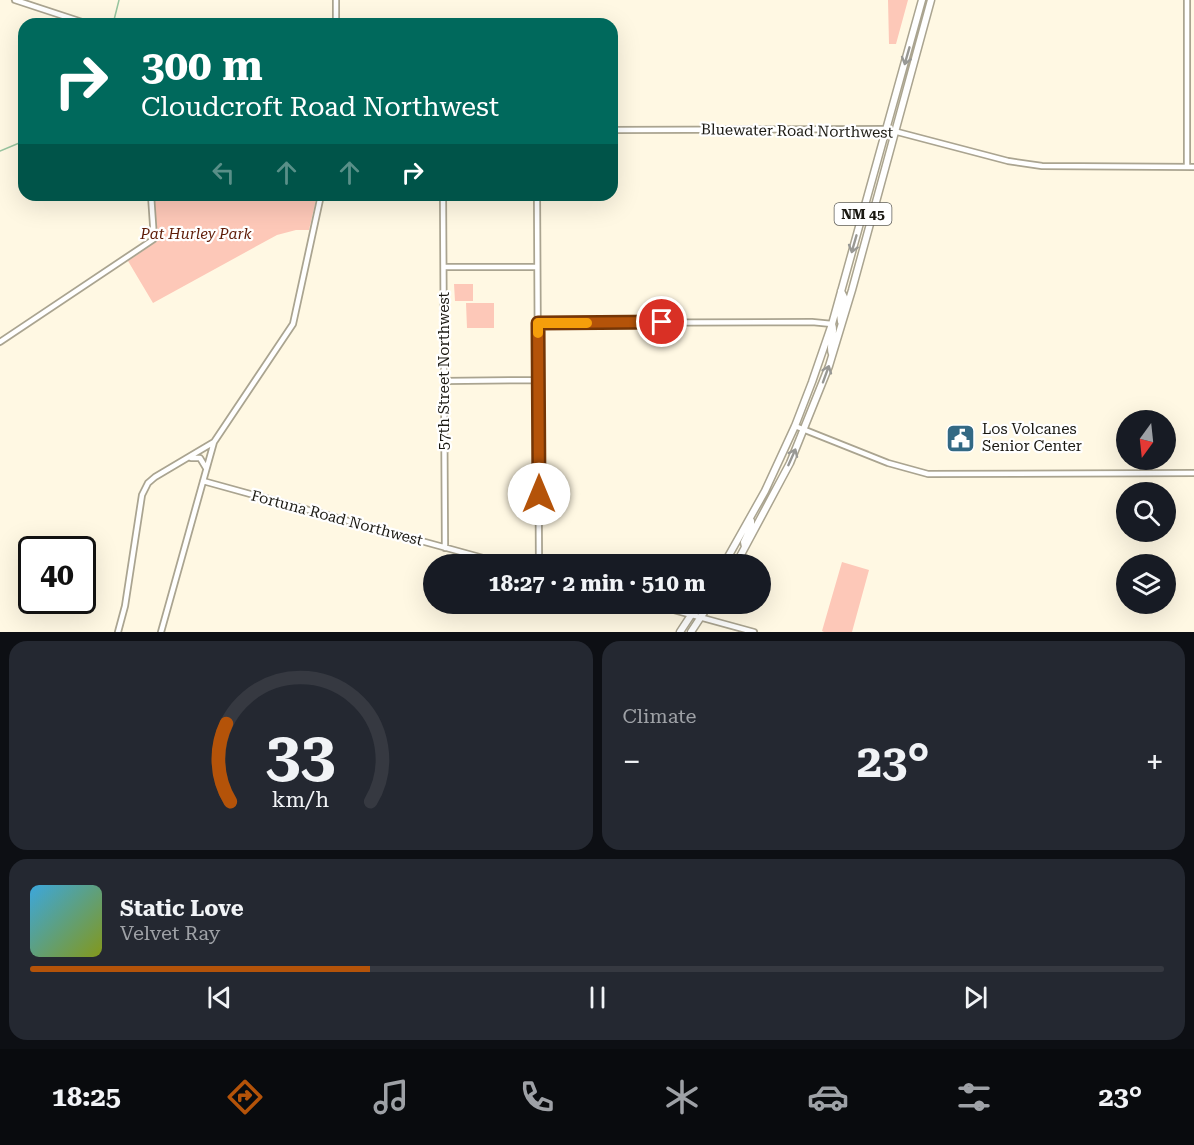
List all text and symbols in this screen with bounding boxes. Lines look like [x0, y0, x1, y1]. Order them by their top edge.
text: 300 m [141, 41, 263, 90]
icon: right [42, 42, 120, 120]
one-way arrow [900, 47, 912, 66]
text: Cloudcroft Road Northwest [141, 91, 499, 123]
street label: Bluewater Road Northwest [701, 120, 894, 142]
icon: left [207, 156, 240, 189]
icon: ahead [270, 156, 303, 189]
icon: ahead [333, 156, 366, 189]
icon: right [396, 156, 429, 189]
road number: NM 45 [834, 203, 892, 225]
park label: Pat Hurley Park [139, 225, 253, 243]
one-way arrow [848, 234, 859, 253]
street label: 57th Street Northwest [435, 291, 453, 450]
pin [636, 296, 687, 347]
icon: arrive [645, 305, 678, 338]
one-way arrow [821, 365, 832, 384]
north arrow [1116, 410, 1176, 470]
map controls [1116, 410, 1176, 614]
place label: Los Volcanes Senior Center [982, 420, 1082, 455]
public building icon: Los Volcanes Senior Center [945, 422, 977, 454]
one-way arrow [787, 448, 799, 466]
position arrow [507, 462, 571, 526]
button: search [1116, 482, 1176, 542]
street label: Fortuna Road Northwest [249, 486, 425, 550]
speed limit sign: 40 [18, 536, 96, 614]
button: layers [1116, 554, 1176, 614]
text: 18:27 · 2 min · 510 m [488, 571, 706, 596]
text: Climate [623, 704, 697, 728]
text: 33 [266, 718, 336, 791]
text: 23° [857, 735, 930, 788]
text: − [623, 742, 641, 781]
text: + [1146, 742, 1164, 781]
text: km/h [272, 788, 330, 813]
text: Static Love [120, 896, 244, 921]
text: Velvet Ray [120, 921, 220, 945]
icon: previous [203, 981, 236, 1014]
icon: pause [581, 981, 614, 1014]
icon: next [959, 981, 992, 1014]
icon: directions [224, 1076, 266, 1118]
icon: music [370, 1076, 412, 1118]
icon: phone [516, 1076, 558, 1118]
icon: climate [661, 1076, 703, 1118]
icon: car [807, 1076, 849, 1118]
icon: filters [953, 1076, 995, 1118]
text: 18:25 [52, 1081, 121, 1113]
text: 23° [1098, 1081, 1142, 1113]

